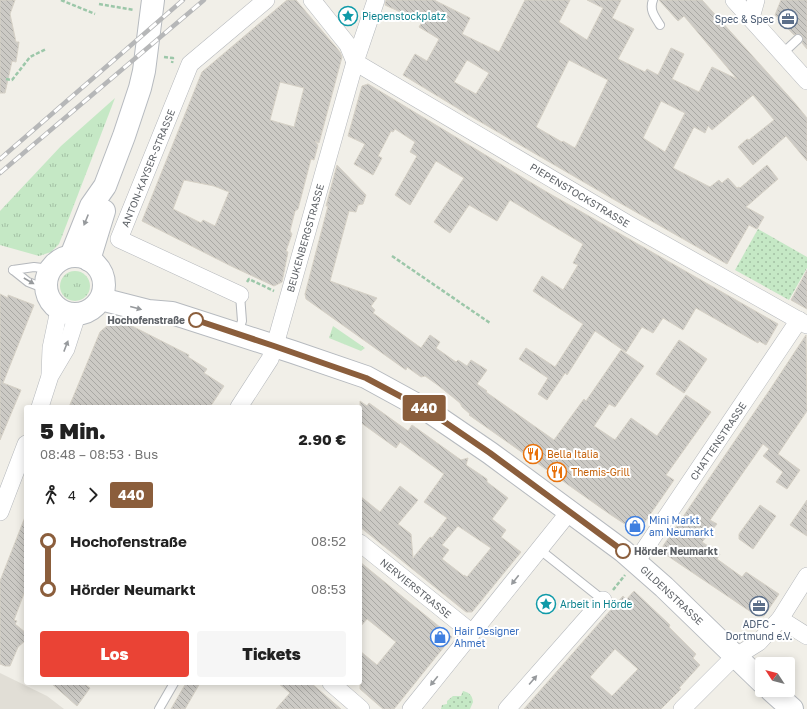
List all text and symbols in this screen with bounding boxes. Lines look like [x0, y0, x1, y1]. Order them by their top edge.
place icon: Piepenstockplatz [337, 5, 359, 27]
office icon: Spec & Spec [777, 8, 799, 30]
place label: Piepenstockplatz [362, 10, 446, 22]
place label: Spec & Spec [715, 13, 775, 25]
street label: ANTON-KAYSER-STRASSE [119, 107, 177, 229]
street label: PIEPENSTOCKSTRASSE [528, 160, 632, 230]
street label: BEUKENBERGSTRASSE [284, 182, 326, 294]
one-way arrow [82, 214, 88, 226]
one-way arrow [23, 277, 35, 284]
one-way arrow [130, 305, 142, 311]
marker: Hochofenstraße [188, 312, 204, 328]
place label: Hochofenstraße [107, 314, 185, 326]
one-way arrow [63, 340, 69, 352]
line badge: 440 [401, 395, 447, 421]
text: 440 [411, 399, 437, 416]
street label: CHATTENSTRASSE [687, 400, 749, 482]
text: 5 Min. [40, 417, 106, 444]
text: 2.90 € [298, 430, 346, 448]
restaurant icon: Bella Italia [522, 443, 544, 465]
text: 08:48 – 08:53 · Bus [40, 446, 158, 462]
place label: Bella Italia [547, 448, 598, 460]
restaurant icon: Themis-Grill [546, 461, 568, 483]
place label: Themis-Grill [571, 466, 630, 478]
icon: walk [40, 484, 62, 506]
icon: forward [82, 484, 104, 506]
text: 440 [118, 486, 145, 503]
text: 4 [68, 487, 76, 503]
place label: Mini Markt am Neumarkt [649, 514, 714, 538]
shop icon: Mini Markt am Neumarkt [624, 515, 646, 537]
text: Hochofenstraße [70, 532, 187, 550]
text: 08:52 [311, 533, 346, 549]
marker: Hörder Neumarkt [615, 543, 631, 559]
place label: Hörder Neumarkt [634, 545, 718, 557]
street label: NERVIERSTRASSE [378, 556, 454, 620]
street label: GILDENSTRASSE [638, 563, 706, 627]
one-way arrow [511, 574, 519, 585]
text: Hörder Neumarkt [70, 580, 195, 598]
text: 08:53 [311, 581, 346, 597]
place icon: Arbeit in Hörde [535, 593, 557, 615]
office icon: ADFC - Dortmund e.V. [748, 595, 770, 617]
place label: Arbeit in Hörde [560, 598, 633, 610]
place label: ADFC - Dortmund e.V. [726, 618, 792, 642]
place label: Hair Designer Ahmet [454, 625, 519, 649]
shop icon: Hair Designer Ahmet [429, 626, 451, 648]
button: Los [40, 631, 189, 677]
button: Tickets [197, 631, 346, 677]
north arrow [755, 657, 795, 697]
map controls [755, 657, 795, 697]
one-way arrow [528, 675, 537, 684]
one-way arrow [429, 676, 438, 687]

